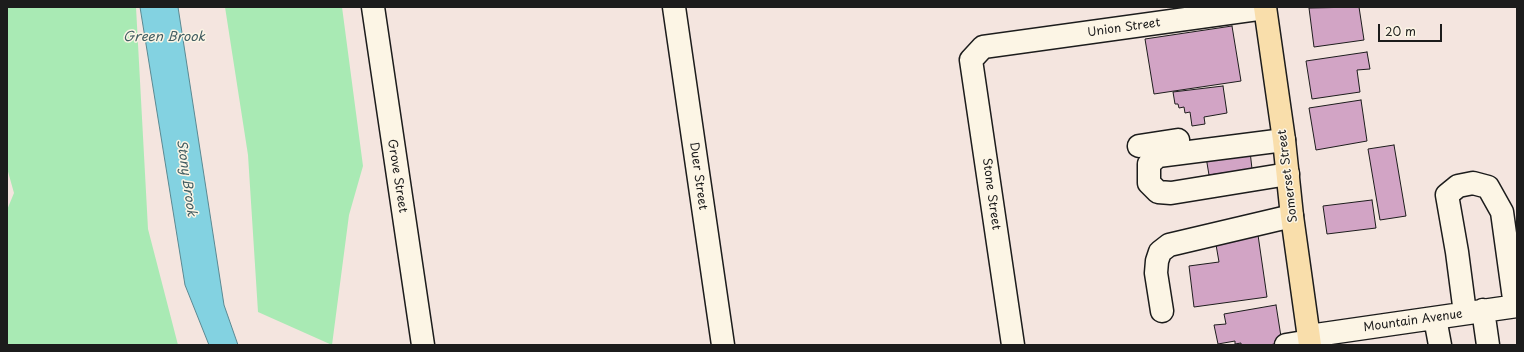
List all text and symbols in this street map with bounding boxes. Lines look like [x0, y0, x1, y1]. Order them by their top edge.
street label: Union Street [1087, 16, 1161, 40]
scale bar [1380, 16, 1444, 42]
text: 20 m [1385, 22, 1416, 40]
water label: Green Brook [123, 29, 205, 45]
street label: Somerset Street [1275, 129, 1301, 223]
street label: Grove Street [384, 138, 410, 214]
water label: Stony Brook [173, 139, 199, 217]
street label: Duer Street [686, 141, 710, 211]
street label: Stone Street [979, 157, 1003, 231]
street label: Mountain Avenue [1362, 307, 1464, 335]

